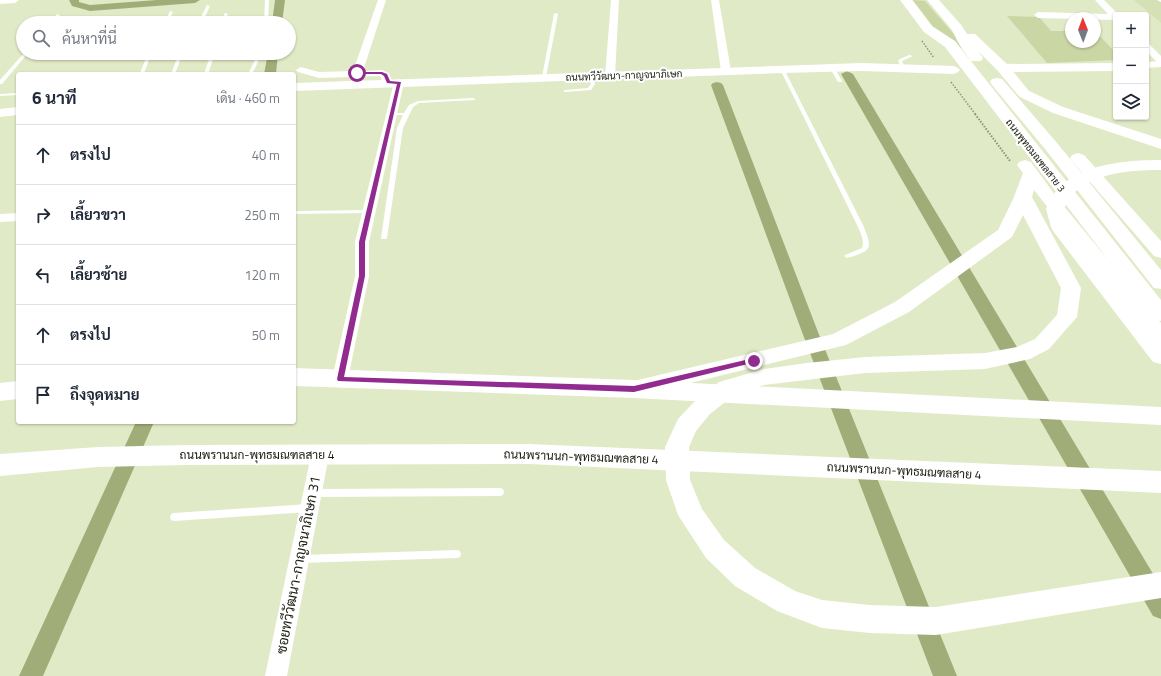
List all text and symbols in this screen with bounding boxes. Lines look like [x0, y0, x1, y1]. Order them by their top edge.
north arrow [1065, 12, 1101, 48]
map controls [1113, 12, 1149, 120]
button: + [1113, 12, 1149, 48]
search box [16, 16, 296, 60]
icon: search [30, 27, 52, 49]
text: ค้นหาที่นี่ [62, 27, 117, 50]
button: − [1113, 48, 1149, 84]
route start [348, 64, 366, 82]
street label: ถนนทวีวัฒนา-กาญจนาภิเษก [565, 66, 683, 85]
button: layers [1113, 84, 1149, 120]
text: 6 นาที [32, 85, 77, 111]
text: เดิน · 460 m [216, 88, 280, 108]
street label: ถนนพุทธมณฑลสาย 3 [1002, 116, 1069, 195]
text: ตรงไป [70, 143, 111, 166]
icon: ahead [32, 144, 54, 166]
text: 40 m [252, 145, 280, 165]
text: เลี้ยวขวา [70, 203, 126, 226]
icon: right [32, 204, 54, 226]
text: 250 m [244, 205, 280, 225]
text: เลี้ยวซ้าย [70, 263, 127, 286]
icon: left [32, 264, 54, 286]
text: 120 m [244, 265, 280, 285]
text: ตรงไป [70, 323, 111, 346]
icon: ahead [32, 324, 54, 346]
text: 50 m [252, 325, 280, 345]
route end [745, 352, 763, 370]
text: ถึงจุดหมาย [70, 383, 140, 406]
icon: arrive [32, 384, 54, 406]
street label: ถนนพรานนก-พุทธมณฑลสาย 4 [503, 444, 659, 469]
street label: ถนนพรานนก-พุทธมณฑลสาย 4 [180, 445, 335, 464]
street label: ถนนพรานนก-พุทธมณฑลสาย 4 [826, 457, 982, 484]
street label: ซอยทวีวัฒนา-กาญจนาภิเษก 31 [270, 474, 325, 656]

